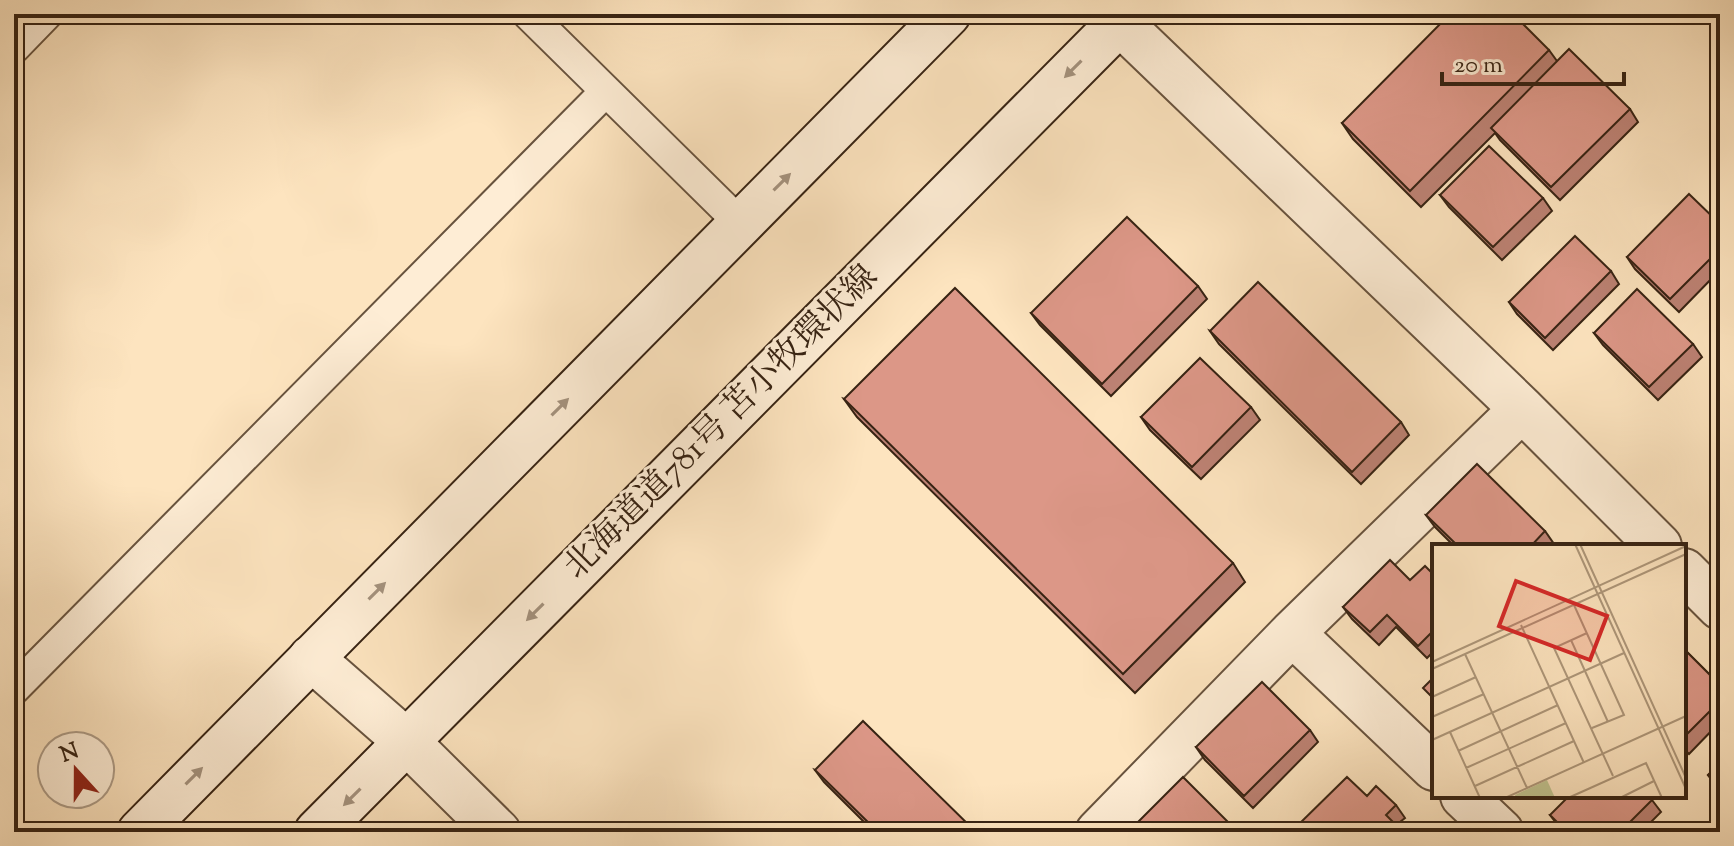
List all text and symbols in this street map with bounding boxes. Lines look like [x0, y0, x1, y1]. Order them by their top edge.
scale bar [1442, 36, 1624, 86]
text: 20 m [1454, 49, 1503, 83]
one-way arrow [1064, 59, 1082, 78]
one-way arrow [772, 173, 791, 192]
street label: 北海道道781号 苫小牧環状線 [554, 255, 890, 591]
one-way arrow [550, 398, 569, 416]
inset map [1432, 544, 1686, 798]
one-way arrow [367, 582, 386, 601]
one-way arrow [526, 602, 545, 621]
north arrow [36, 730, 116, 810]
text: N [56, 736, 84, 772]
one-way arrow [184, 767, 203, 786]
one-way arrow [343, 787, 362, 806]

